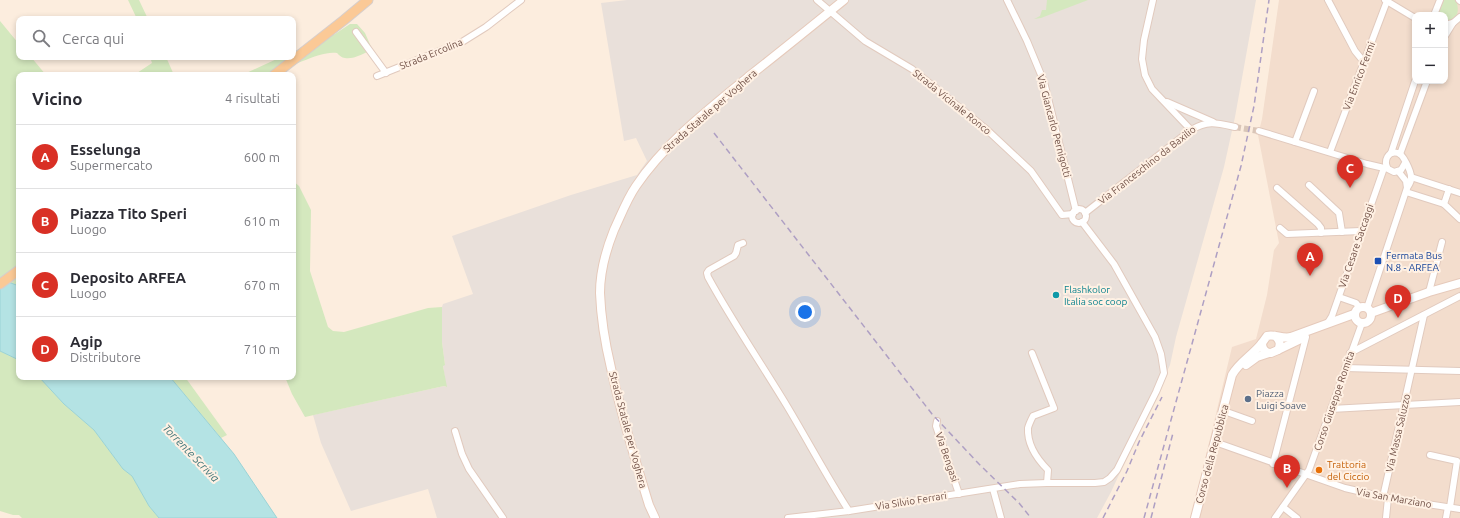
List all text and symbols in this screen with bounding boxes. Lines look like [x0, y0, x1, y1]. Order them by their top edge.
map controls [1412, 12, 1448, 84]
button: + [1412, 12, 1448, 48]
search box [16, 16, 296, 60]
icon: search [30, 27, 52, 49]
text: Cerca qui [62, 30, 124, 47]
street label: Strada Ercolina [398, 36, 464, 72]
street label: Via Enrico Fermi [1341, 40, 1377, 112]
button: − [1412, 48, 1448, 84]
street label: Strada Statale per Voghera [661, 67, 759, 155]
street label: Strada Vicinale Ronco [911, 67, 993, 137]
street label: Via Giancarlo Pernigotti [1035, 73, 1073, 179]
text: Vicino [32, 89, 82, 108]
text: 4 risultati [225, 91, 280, 105]
street label: Via Franceschino da Baxilio [1096, 123, 1198, 206]
text: Esselunga [70, 141, 141, 158]
text: A [40, 150, 50, 164]
text: 600 m [244, 150, 280, 164]
pin: C [1337, 155, 1363, 188]
text: Supermercato [70, 158, 153, 172]
street label: Via Cesare Saccaggi [1336, 203, 1376, 289]
text: Piazza Tito Speri [70, 205, 187, 222]
text: B [41, 214, 49, 228]
text: 610 m [244, 214, 280, 228]
text: Luogo [70, 222, 107, 236]
pin: A [1297, 243, 1323, 276]
place label: Fermata Bus N.8 - ARFEA [1386, 250, 1442, 273]
marker: Fermata Bus N.8 - ARFEA [1373, 256, 1383, 266]
text: Deposito ARFEA [70, 269, 186, 286]
text: C [41, 278, 49, 292]
text: 670 m [244, 278, 280, 292]
place label: Flashkolor Italia soc coop [1064, 284, 1128, 307]
pin: D [1385, 285, 1411, 318]
text: Luogo [70, 286, 107, 300]
marker: Flashkolor Italia soc coop [1051, 290, 1061, 300]
your location [795, 302, 815, 322]
text: Agip [70, 333, 102, 350]
text: D [40, 342, 50, 356]
text: 710 m [244, 342, 280, 356]
text: Distributore [70, 350, 141, 364]
street label: Corso Giuseppe Romita [1312, 350, 1356, 452]
street label: Strada Statale per Voghera [607, 370, 649, 490]
place label: Piazza Luigi Soave [1256, 388, 1306, 411]
street label: Via Massa Saluzzo [1384, 393, 1412, 473]
marker: Piazza Luigi Soave [1243, 394, 1253, 404]
street label: Corso della Repubblica [1193, 403, 1231, 505]
water label: Torrente Scrivia [161, 422, 221, 484]
street label: Via Bengasi [933, 431, 961, 483]
pin: B [1274, 455, 1300, 488]
place label: Trattoria del Ciccio [1327, 459, 1370, 482]
marker: Trattoria del Ciccio [1314, 465, 1324, 475]
street label: Via San Marziano [1355, 486, 1433, 510]
street label: Via Silvio Ferrari [875, 490, 947, 512]

